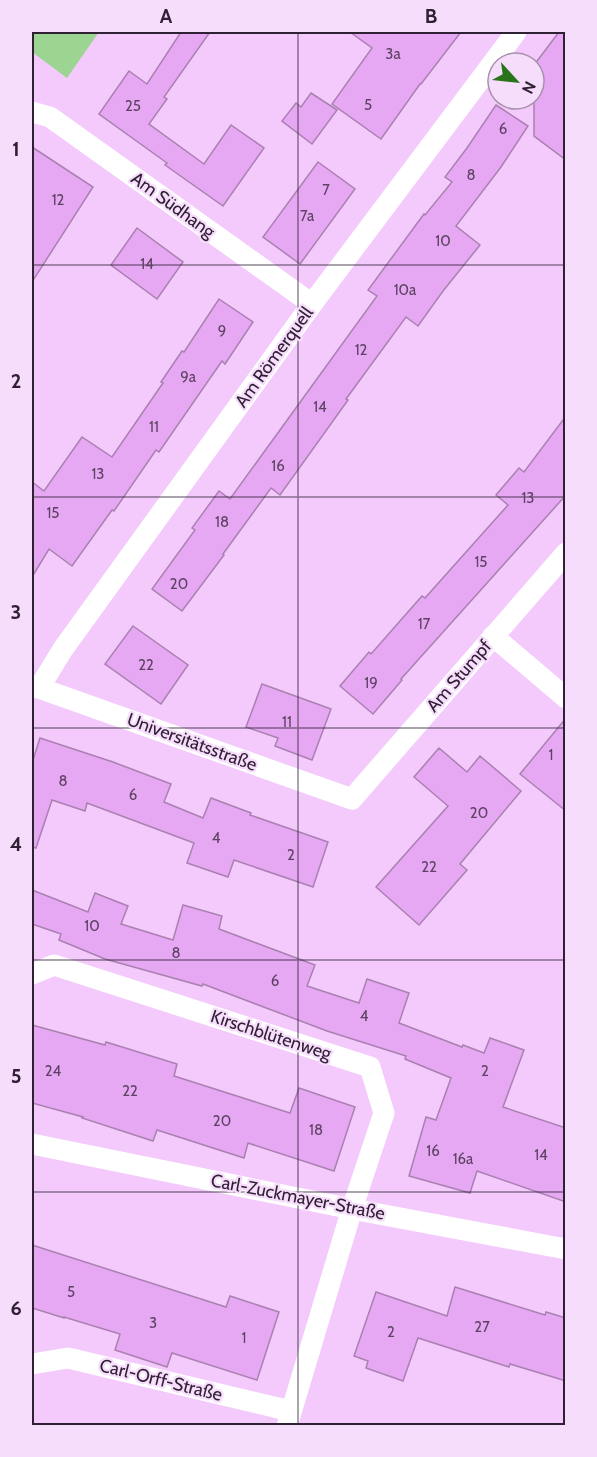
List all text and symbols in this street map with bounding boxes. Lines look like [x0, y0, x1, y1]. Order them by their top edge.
text: A [160, 4, 173, 28]
text: B [425, 4, 437, 28]
house number: 3a [385, 45, 401, 63]
north arrow [486, 51, 546, 111]
text: N [518, 78, 540, 97]
house number: 5 [364, 96, 372, 114]
house number: 25 [125, 97, 141, 115]
house number: 6 [499, 120, 507, 138]
text: 1 [12, 137, 20, 161]
house number: 8 [466, 166, 476, 184]
street label: Am Südhang [127, 167, 220, 243]
house number: 7 [322, 181, 330, 199]
house number: 12 [52, 191, 65, 209]
house number: 7a [300, 207, 315, 225]
house number: 10 [435, 232, 451, 250]
house number: 14 [140, 255, 154, 273]
house number: 10a [394, 281, 417, 299]
street label: Am Römerquell [230, 302, 318, 412]
house number: 9 [218, 322, 226, 340]
house number: 12 [355, 341, 368, 359]
house number: 9a [180, 368, 197, 386]
text: 2 [11, 369, 21, 393]
house number: 14 [313, 398, 327, 416]
house number: 11 [149, 418, 159, 436]
house number: 16 [271, 457, 285, 475]
house number: 13 [91, 465, 105, 483]
house number: 13 [521, 489, 535, 507]
house number: 15 [46, 504, 60, 522]
house number: 18 [215, 513, 229, 531]
house number: 15 [474, 553, 488, 571]
house number: 20 [170, 575, 188, 593]
text: 3 [11, 600, 21, 624]
house number: 17 [418, 615, 431, 633]
street label: Am Stumpf [422, 635, 496, 717]
house number: 22 [138, 656, 154, 674]
house number: 19 [364, 674, 378, 692]
street label: Universitätsstraße [124, 708, 260, 776]
house number: 11 [282, 713, 292, 731]
house number: 1 [549, 746, 553, 764]
house number: 8 [58, 772, 68, 790]
house number: 6 [129, 786, 137, 804]
house number: 20 [470, 804, 488, 822]
house number: 4 [212, 829, 221, 847]
text: 4 [10, 832, 22, 856]
house number: 2 [287, 846, 295, 864]
house number: 22 [421, 858, 437, 876]
house number: 10 [84, 917, 100, 935]
house number: 8 [171, 944, 181, 962]
house number: 6 [271, 972, 279, 990]
street label: Kirschblütenweg [208, 1005, 335, 1065]
house number: 4 [360, 1007, 369, 1025]
house number: 24 [45, 1062, 62, 1080]
house number: 2 [481, 1062, 489, 1080]
text: 5 [11, 1064, 21, 1088]
house number: 22 [122, 1082, 138, 1100]
house number: 20 [213, 1112, 231, 1130]
house number: 18 [309, 1121, 323, 1139]
house number: 16 [426, 1142, 440, 1160]
house number: 14 [534, 1146, 548, 1164]
house number: 16a [453, 1150, 474, 1168]
street label: Carl-Zuckmayer-Straße [209, 1169, 387, 1225]
house number: 5 [67, 1283, 75, 1301]
text: 6 [10, 1296, 22, 1320]
house number: 3 [149, 1314, 157, 1332]
house number: 27 [474, 1318, 490, 1336]
house number: 2 [387, 1323, 395, 1341]
house number: 1 [242, 1329, 246, 1347]
street label: Carl-Orff-Straße [97, 1354, 225, 1406]

